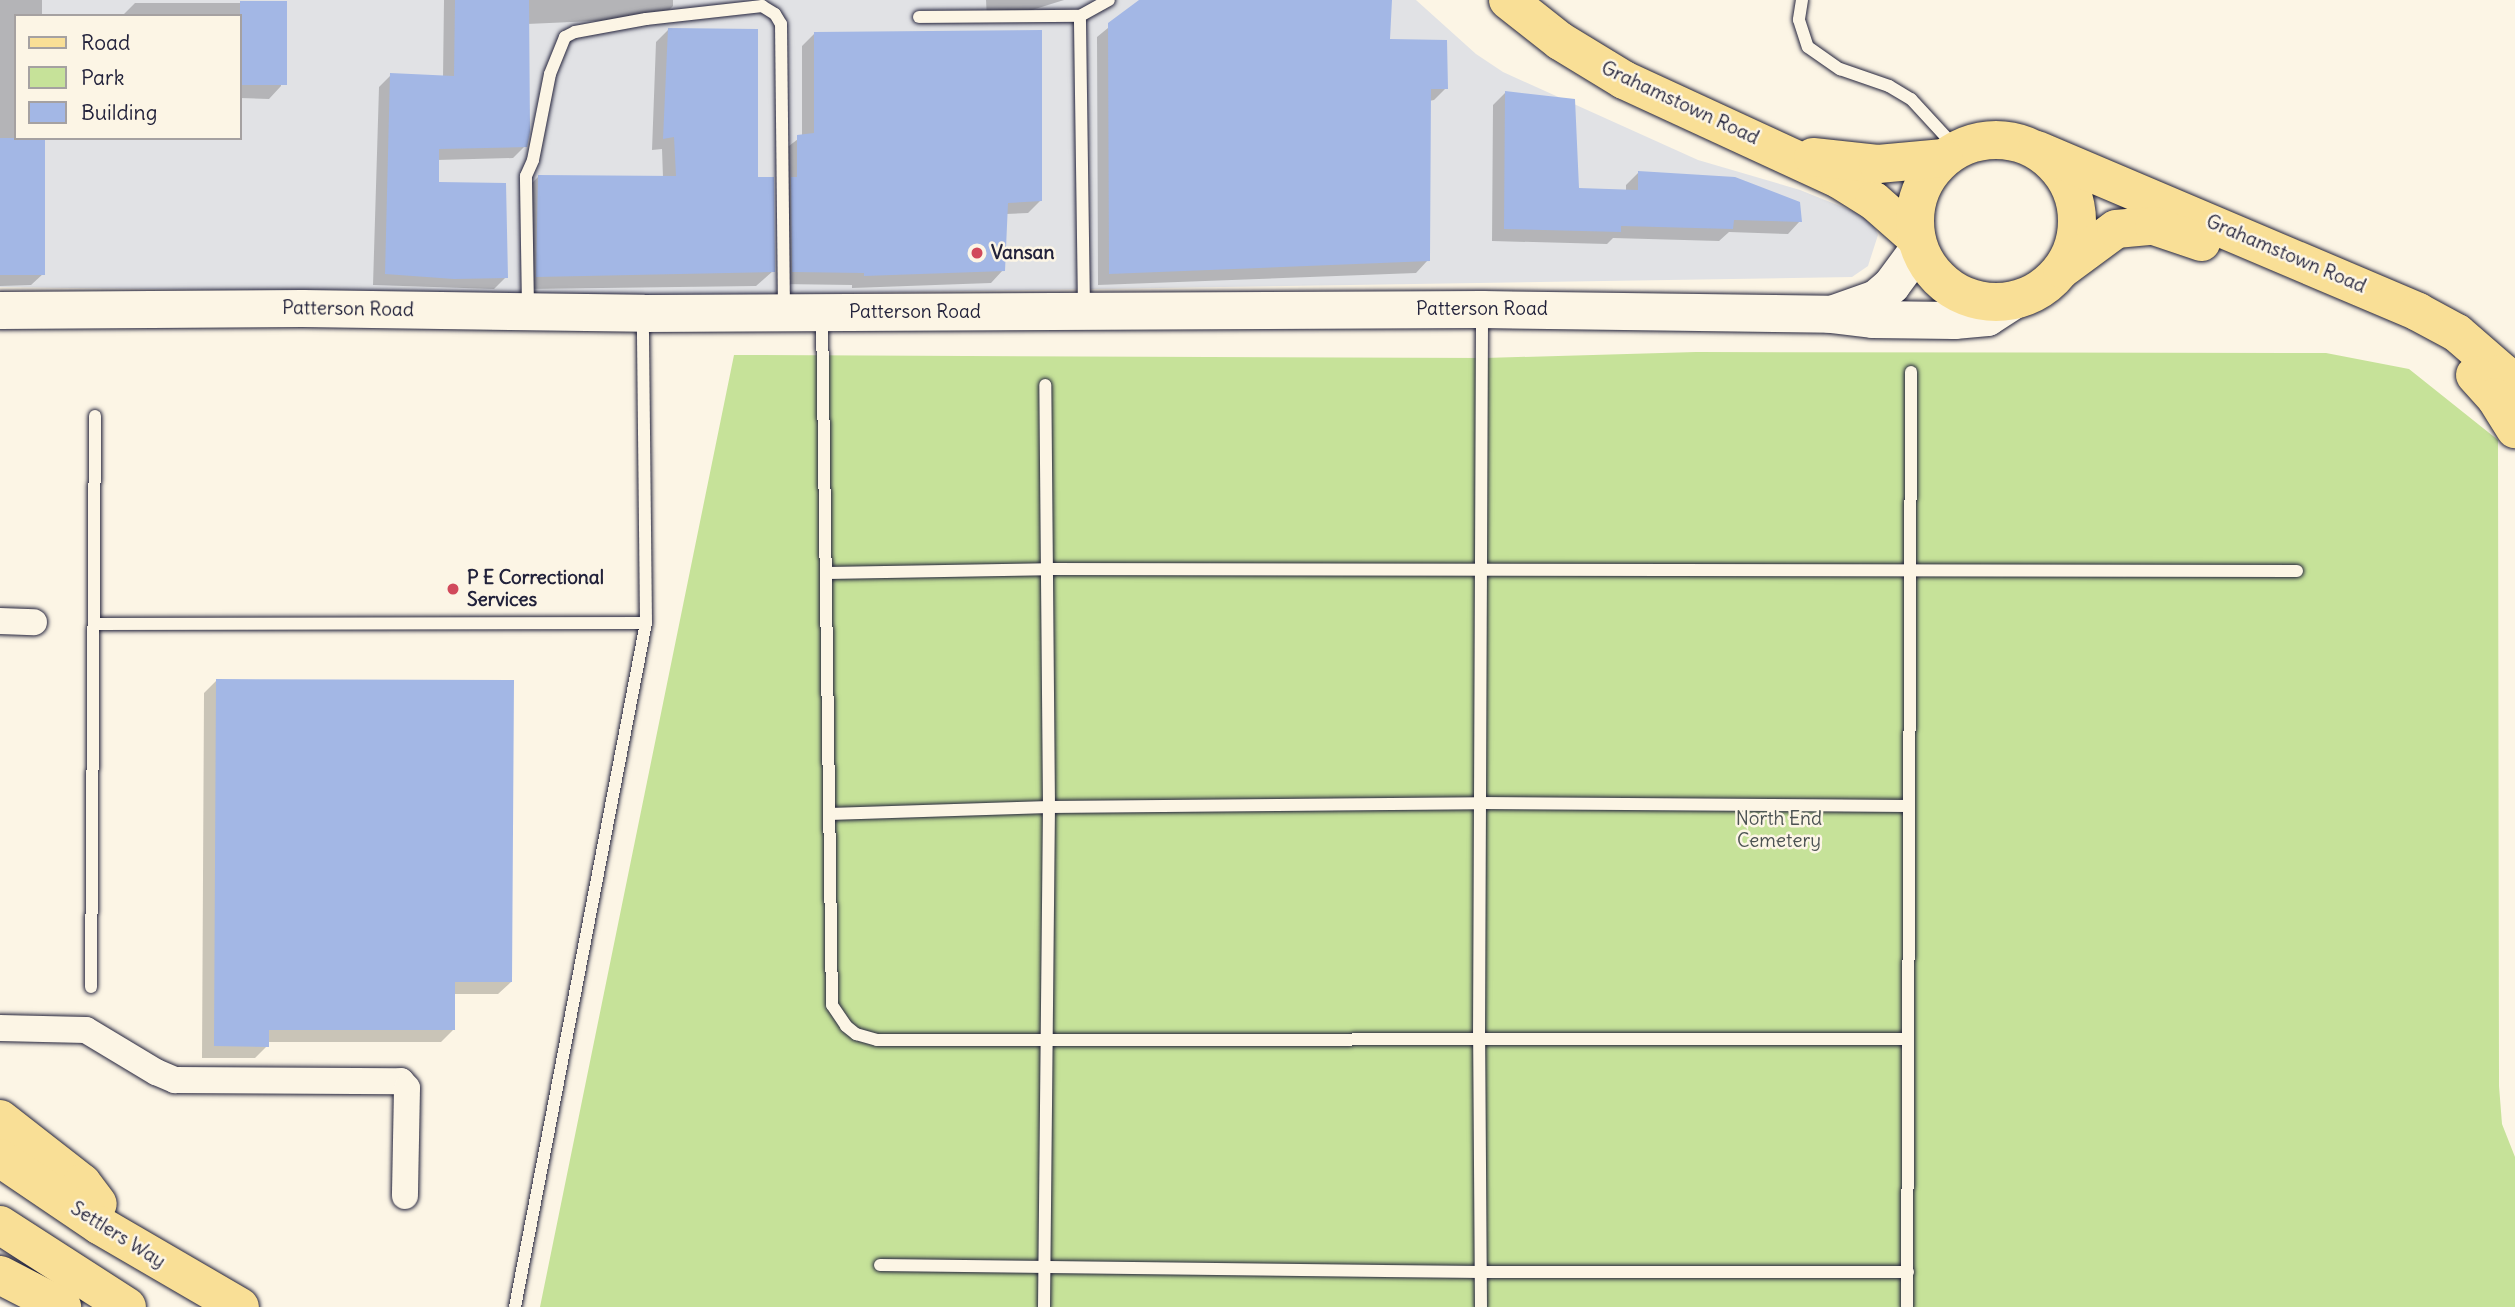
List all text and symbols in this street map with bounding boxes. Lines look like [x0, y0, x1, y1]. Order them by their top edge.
legend [14, 14, 242, 140]
text: Road [81, 29, 130, 56]
street label: Grahamstown Road [1598, 56, 1762, 150]
text: Park [81, 64, 124, 91]
text: Building [81, 99, 157, 126]
street label: Grahamstown Road [2203, 210, 2369, 298]
place label: Vansan [991, 242, 1054, 264]
marker: Vansan [969, 245, 985, 261]
street label: Patterson Road [282, 296, 414, 322]
street label: Patterson Road [1416, 298, 1548, 320]
street label: Patterson Road [849, 301, 981, 323]
place label: P E Correctional Services [467, 567, 604, 611]
marker: P E Correctional Services [445, 581, 461, 597]
park label: North End Cemetery [1736, 808, 1822, 852]
street label: Settlers Way [66, 1197, 170, 1273]

